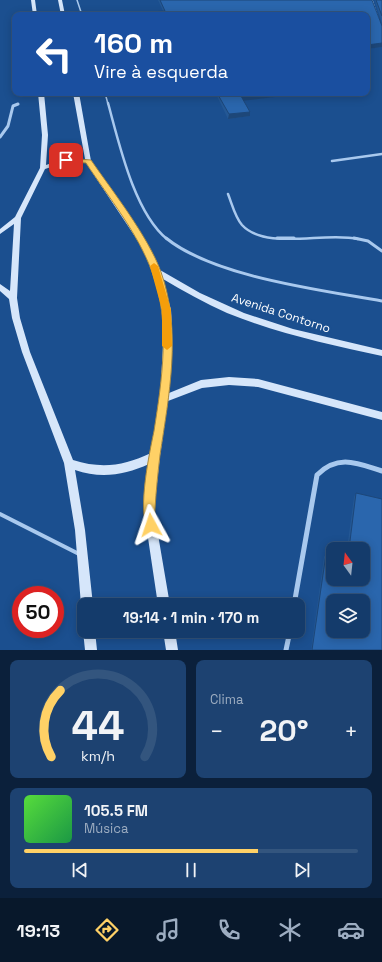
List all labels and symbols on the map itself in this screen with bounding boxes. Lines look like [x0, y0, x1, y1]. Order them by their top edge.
pin [49, 143, 83, 177]
street label: Avenida Contorno [230, 289, 332, 337]
position arrow [130, 504, 172, 546]
north arrow [326, 542, 370, 586]
speed limit sign: 50 [12, 586, 64, 638]

